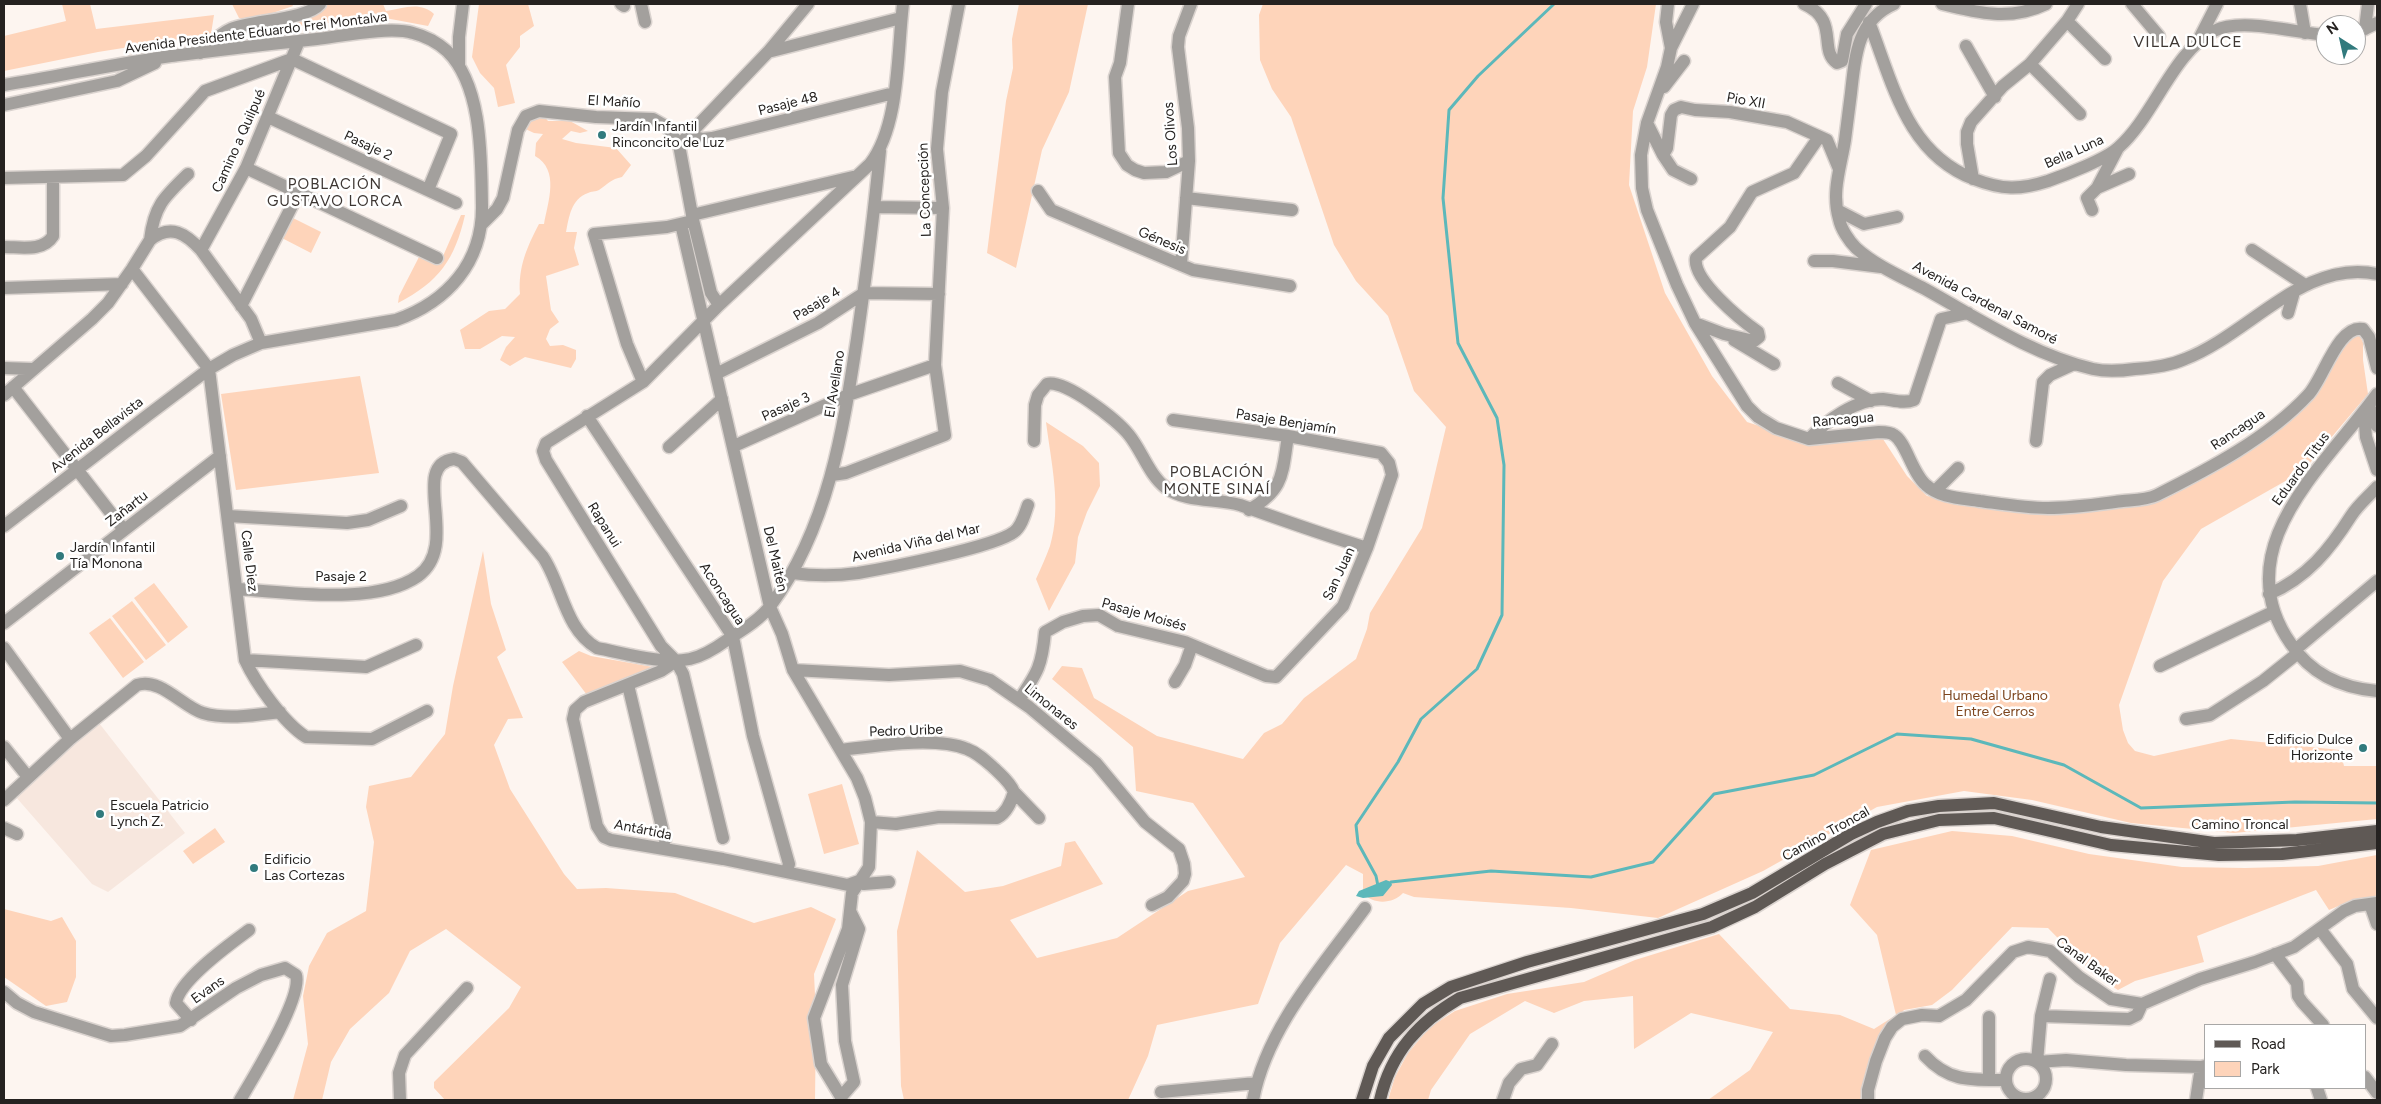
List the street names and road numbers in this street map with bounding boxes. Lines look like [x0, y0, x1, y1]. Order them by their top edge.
street label: Avenida Presidente Eduardo Frei Montalva [124, 9, 388, 57]
street label: Camino a Quilpué [209, 87, 269, 195]
street label: Pasaje 48 [756, 88, 820, 120]
street label: Pio XII [1725, 89, 1767, 113]
street label: El Mañío [587, 92, 641, 112]
street label: Los Olivos [1160, 101, 1182, 167]
street label: Pasaje 2 [341, 128, 395, 164]
street label: Bella Luna [2042, 132, 2106, 172]
street label: La Concepción [915, 143, 935, 237]
street label: Génesis [1136, 223, 1188, 259]
street label: Avenida Cardenal Samoré [1910, 258, 2060, 348]
street label: Pasaje 4 [790, 283, 844, 325]
street label: El Avellano [821, 349, 849, 419]
street label: Pasaje 3 [759, 389, 813, 425]
street label: Avenida Bellavista [47, 394, 147, 476]
street label: Pasaje Benjamín [1235, 406, 1337, 438]
street label: Rancagua [2208, 406, 2268, 454]
street label: Rancagua [1812, 409, 1874, 431]
street label: Eduardo Titus [2269, 429, 2333, 509]
street label: Zañartu [103, 487, 151, 531]
street label: Rapanui [584, 499, 624, 551]
street label: Avenida Viña del Mar [850, 520, 982, 566]
street label: Del Maitén [759, 525, 791, 593]
street label: Calle Diez [237, 529, 261, 593]
street label: San Juan [1319, 545, 1359, 603]
street label: Aconcagua [696, 560, 748, 628]
street label: Pasaje 2 [315, 569, 367, 585]
street label: Pasaje Moisés [1100, 595, 1188, 635]
street label: Limonares [1021, 680, 1081, 734]
street label: Pedro Uribe [869, 721, 943, 741]
street label: Camino Troncal [1779, 803, 1873, 865]
street label: Antártida [613, 816, 673, 844]
street label: Camino Troncal [2191, 817, 2289, 833]
street label: Canal Baker [2052, 934, 2122, 990]
street label: Evans [188, 973, 228, 1007]

